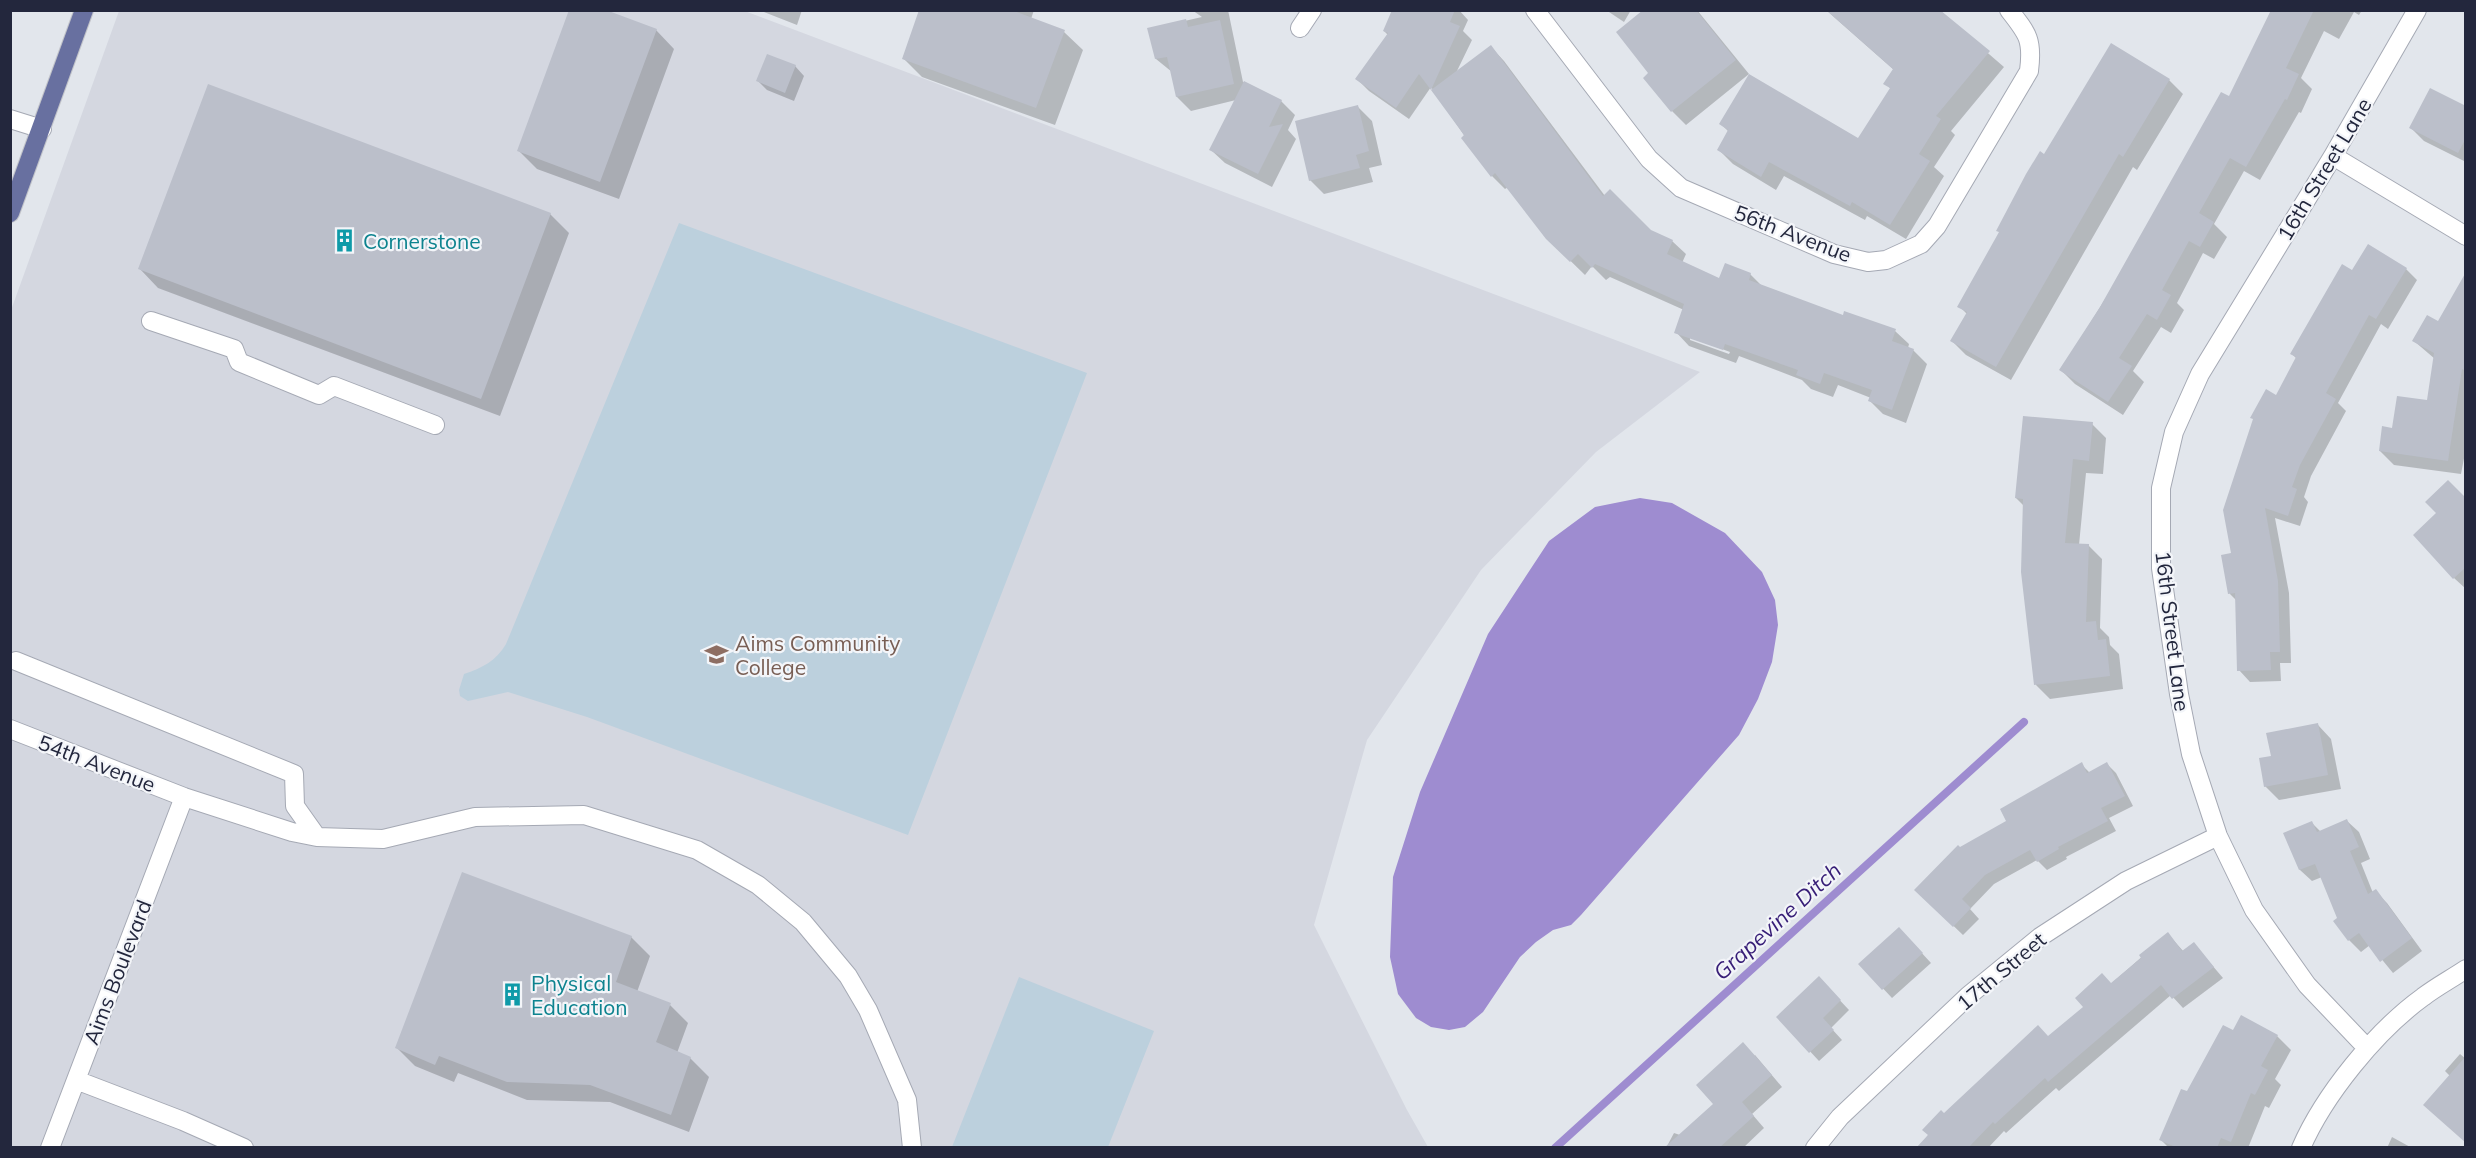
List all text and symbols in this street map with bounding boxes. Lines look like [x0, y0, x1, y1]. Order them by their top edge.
street label: 16th Street Lane [2271, 93, 2377, 245]
street label: 56th Avenue [1731, 199, 1855, 267]
building icon: Cornerstone [332, 228, 358, 254]
place label: Cornerstone [363, 228, 481, 254]
street label: 16th Street Lane [2150, 549, 2196, 713]
place label: Aims Community College [735, 630, 900, 680]
school or university icon: Aims Community College [704, 642, 730, 668]
street label: 54th Avenue [35, 729, 159, 797]
water label: Grapevine Ditch [1707, 856, 1847, 986]
street label: Aims Boulevard [77, 896, 157, 1048]
street label: 17th Street [1951, 926, 2051, 1016]
place label: Physical Education [531, 970, 628, 1020]
building icon: Physical Education [500, 982, 526, 1008]

